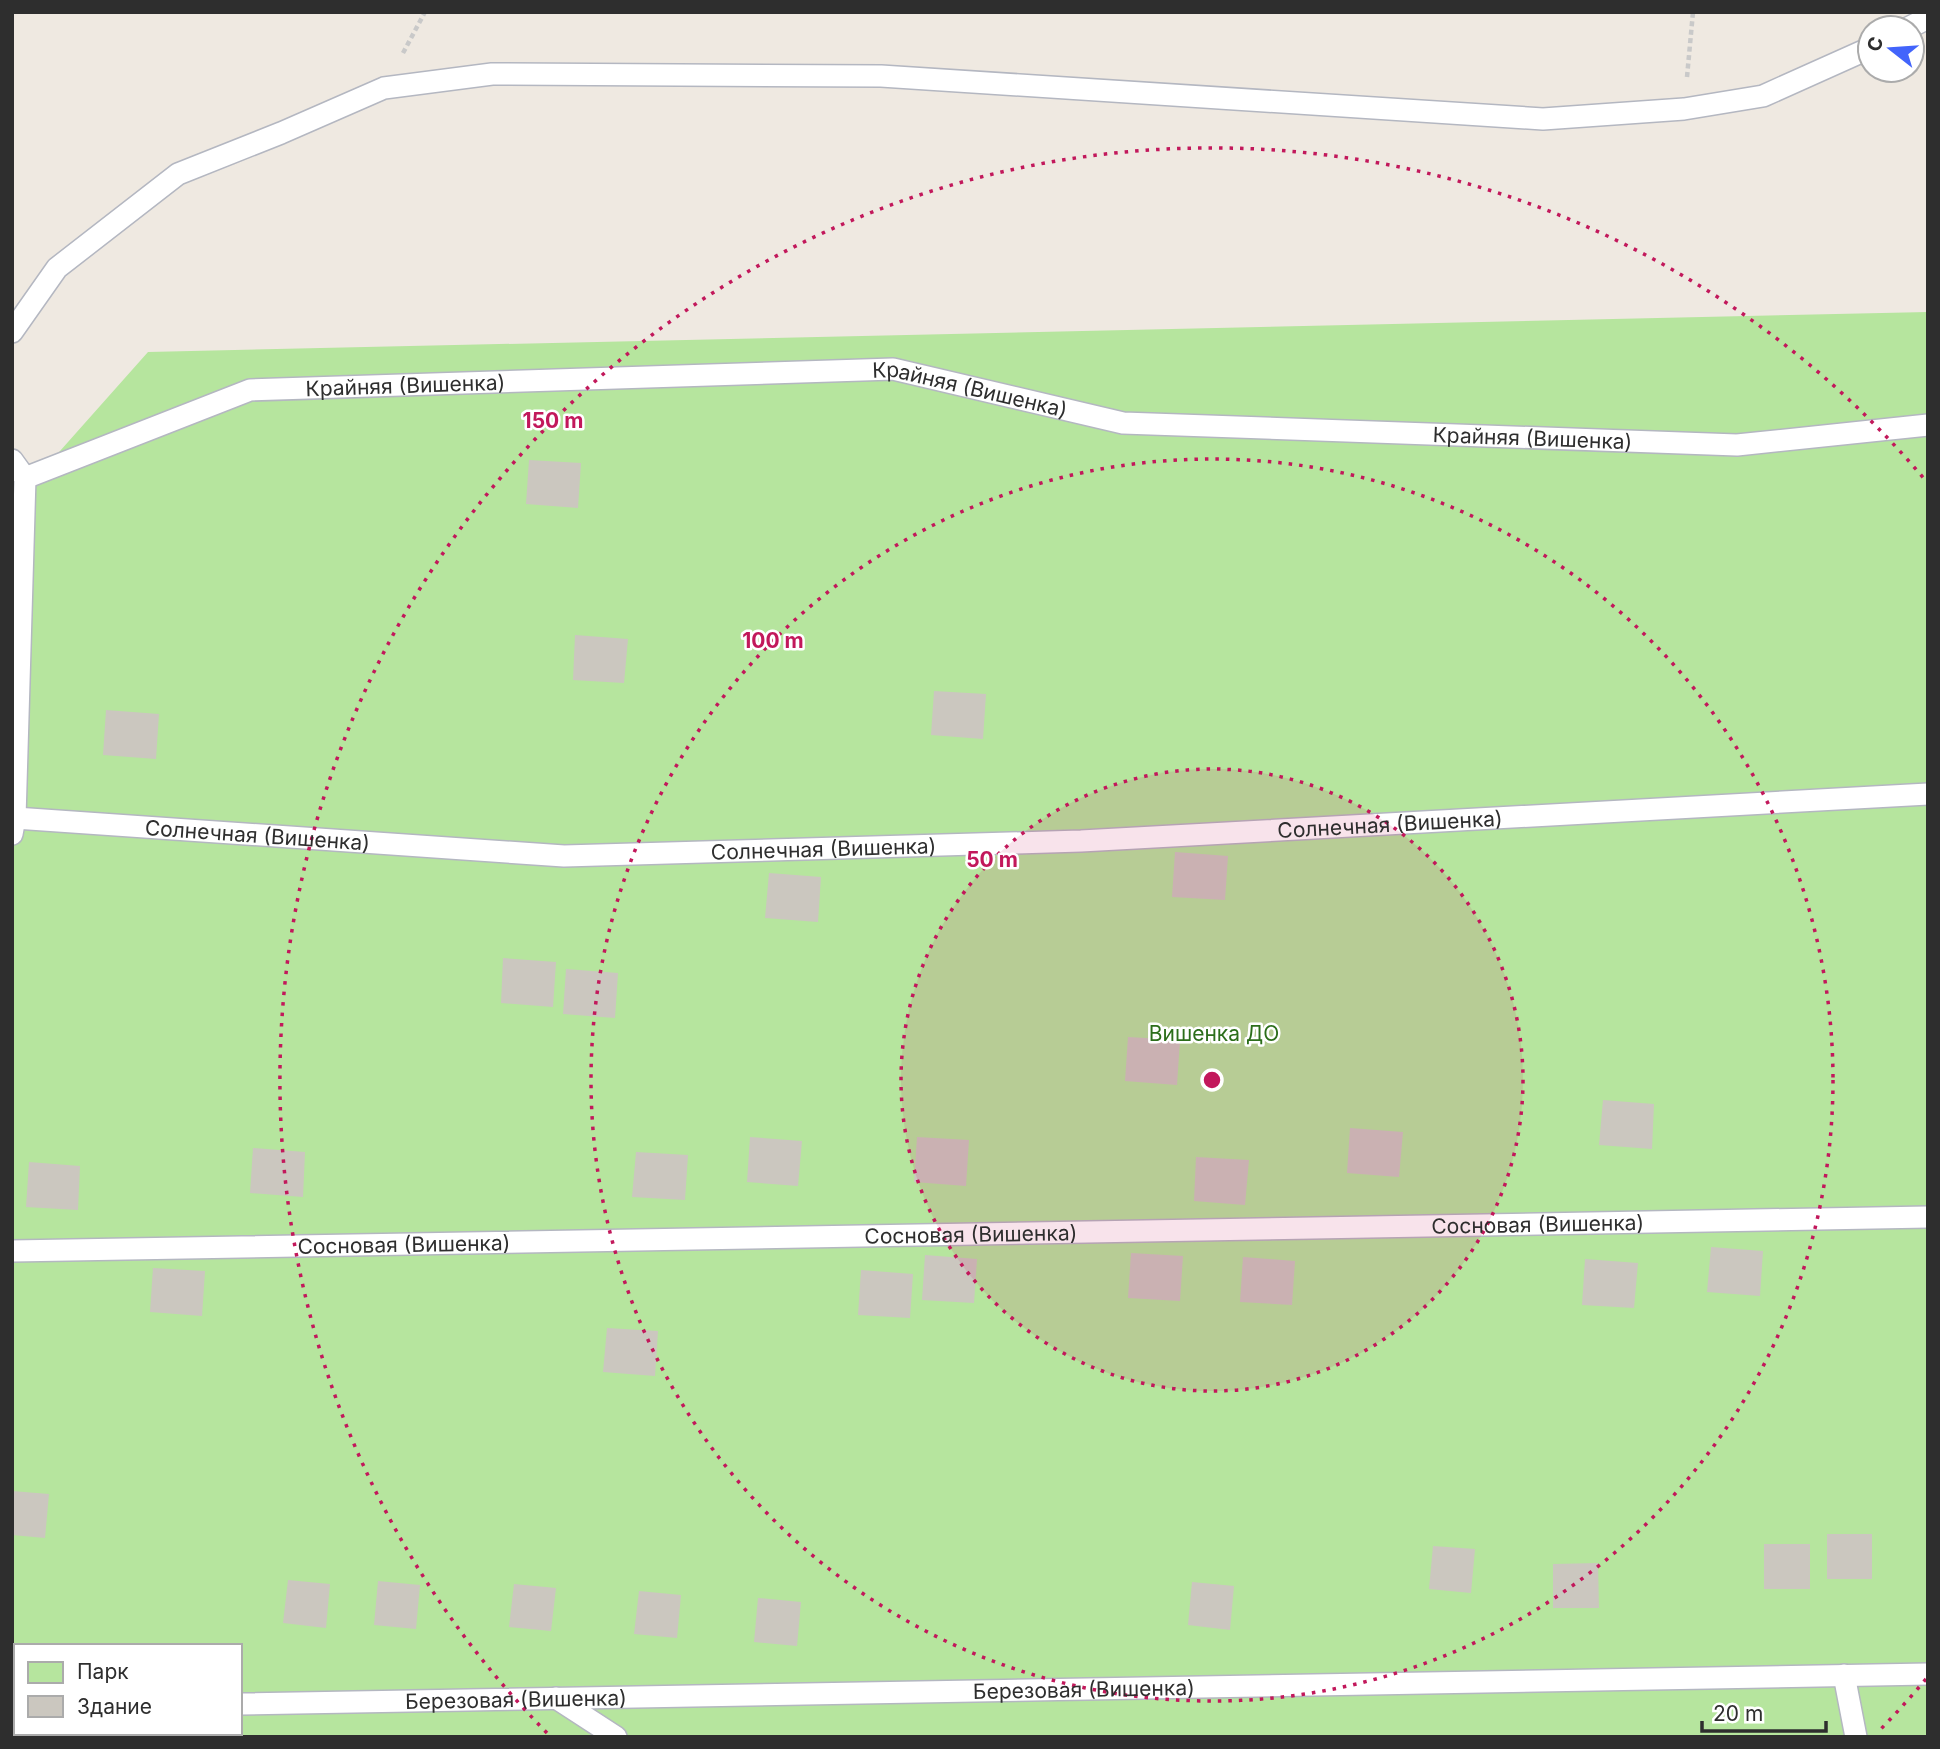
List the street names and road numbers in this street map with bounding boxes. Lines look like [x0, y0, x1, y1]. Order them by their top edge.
street label: Крайняя (Вишенка) [872, 356, 1070, 422]
street label: Крайняя (Вишенка) [305, 369, 506, 401]
street label: Крайняя (Вишенка) [1432, 422, 1633, 454]
street label: Солнечная (Вишенка) [1277, 805, 1503, 843]
street label: Солнечная (Вишенка) [144, 815, 371, 855]
street label: Солнечная (Вишенка) [711, 833, 937, 864]
street label: Сосновая (Вишенка) [1431, 1210, 1644, 1238]
street label: Сосновая (Вишенка) [864, 1220, 1077, 1248]
street label: Сосновая (Вишенка) [297, 1230, 511, 1258]
street label: Березовая (Вишенка) [973, 1675, 1195, 1703]
street label: Березовая (Вишенка) [405, 1685, 627, 1714]

